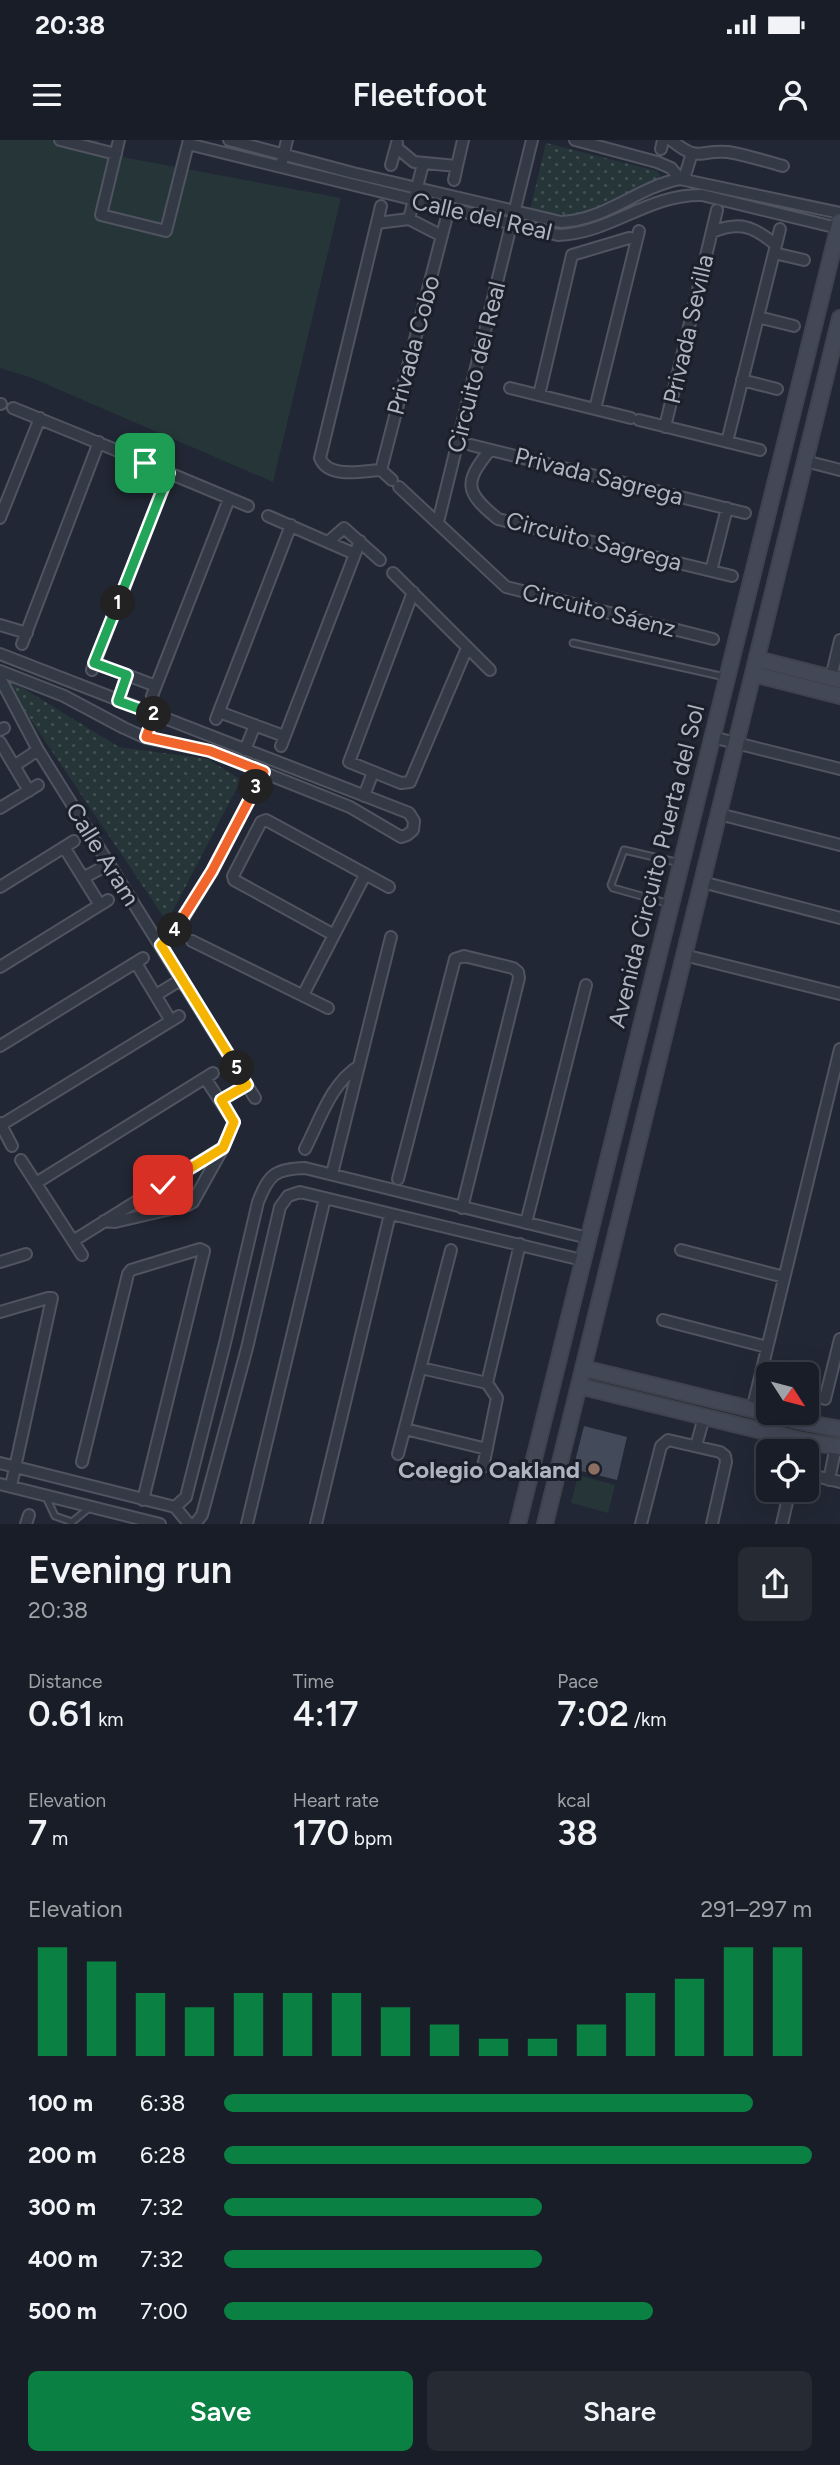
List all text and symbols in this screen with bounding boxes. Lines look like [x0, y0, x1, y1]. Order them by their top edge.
text: 20:38 [35, 9, 105, 41]
icon: menu [28, 76, 66, 114]
text: Fleetfoot [353, 76, 487, 114]
icon: person [774, 76, 812, 114]
street label: Calle del Real [409, 186, 555, 246]
street label: Privada Sevilla [657, 251, 719, 407]
street label: Privada Cobo [380, 272, 446, 418]
street label: Circuito del Real [441, 278, 511, 456]
pin [115, 433, 175, 493]
street label: Privada Sagrega [512, 441, 686, 511]
icon: arrive [126, 444, 164, 482]
street label: Circuito Sagrega [503, 505, 685, 577]
street label: Circuito Sáenz [519, 577, 679, 643]
pin: 1 [100, 586, 136, 620]
text: 1 [113, 591, 122, 614]
pin: 2 [136, 696, 172, 732]
street label: Avenida Circuito Puerta del Sol [602, 701, 710, 1031]
text: 2 [148, 702, 159, 725]
pin: 3 [238, 770, 274, 804]
text: 3 [250, 775, 261, 798]
street label: Calle Aram [60, 797, 146, 911]
pin: 4 [158, 912, 192, 948]
text: 4 [168, 918, 181, 941]
pin: 5 [219, 1051, 254, 1086]
text: 5 [231, 1056, 242, 1079]
pin [133, 1155, 193, 1215]
icon: check [144, 1166, 182, 1204]
north arrow [756, 1362, 819, 1424]
map controls [756, 1362, 819, 1502]
button: locate [756, 1439, 819, 1502]
place label: Colegio Oakland [398, 1455, 580, 1484]
marker: Colegio Oakland [586, 1461, 602, 1477]
text: Evening run [28, 1547, 232, 1593]
button: share [738, 1547, 812, 1621]
text: 20:38 [28, 1596, 88, 1624]
text: Distance [28, 1670, 102, 1693]
text: Time [293, 1670, 334, 1693]
text: Pace [557, 1670, 598, 1693]
text: 0.61 [28, 1693, 93, 1735]
text: 4:17 [293, 1693, 358, 1735]
text: 7:02 [557, 1693, 629, 1735]
text: km [93, 1708, 124, 1731]
text: /km [629, 1708, 666, 1731]
text: Elevation [28, 1789, 106, 1812]
text: Heart rate [293, 1789, 379, 1812]
text: kcal [557, 1789, 591, 1812]
text: 7 [28, 1812, 47, 1854]
text: 170 [293, 1812, 349, 1854]
text: 38 [557, 1812, 598, 1854]
text: m [47, 1827, 68, 1850]
text: bpm [349, 1827, 392, 1850]
text: Elevation [28, 1895, 123, 1923]
text: 291–297 m [700, 1895, 812, 1923]
text: 100 m [28, 2089, 93, 2117]
text: 6:38 [140, 2089, 185, 2117]
text: 200 m [28, 2141, 97, 2169]
text: 6:28 [140, 2141, 186, 2169]
text: 300 m [28, 2193, 96, 2221]
text: 7:32 [140, 2193, 184, 2221]
text: 400 m [28, 2245, 98, 2273]
text: 7:32 [140, 2245, 184, 2273]
text: 500 m [28, 2297, 97, 2325]
text: 7:00 [140, 2297, 188, 2325]
button: Save [28, 2371, 413, 2451]
button: Share [427, 2371, 812, 2451]

